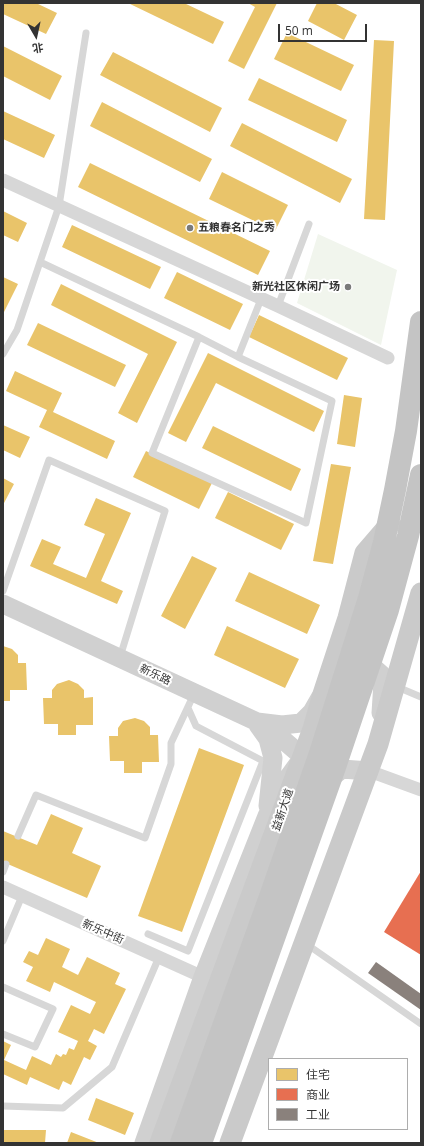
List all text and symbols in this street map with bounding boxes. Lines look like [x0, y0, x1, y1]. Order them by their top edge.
north arrow [16, 16, 56, 56]
scale bar [280, 16, 369, 42]
text: 50 m [285, 22, 313, 39]
text: 北 [31, 40, 45, 57]
place label: 五粮春名门之秀 [198, 221, 275, 235]
marker: 五粮春名门之秀 [185, 223, 195, 233]
place label: 新光社区休闲广场 [252, 280, 340, 294]
marker: 新光社区休闲广场 [343, 282, 353, 292]
street label: 新乐路 [137, 662, 173, 688]
street label: 益新大道 [270, 787, 296, 833]
street label: 新乐中街 [80, 917, 126, 947]
legend [268, 1058, 408, 1130]
text: 住宅 [306, 1066, 330, 1083]
text: 商业 [306, 1086, 330, 1103]
text: 工业 [306, 1106, 330, 1123]

